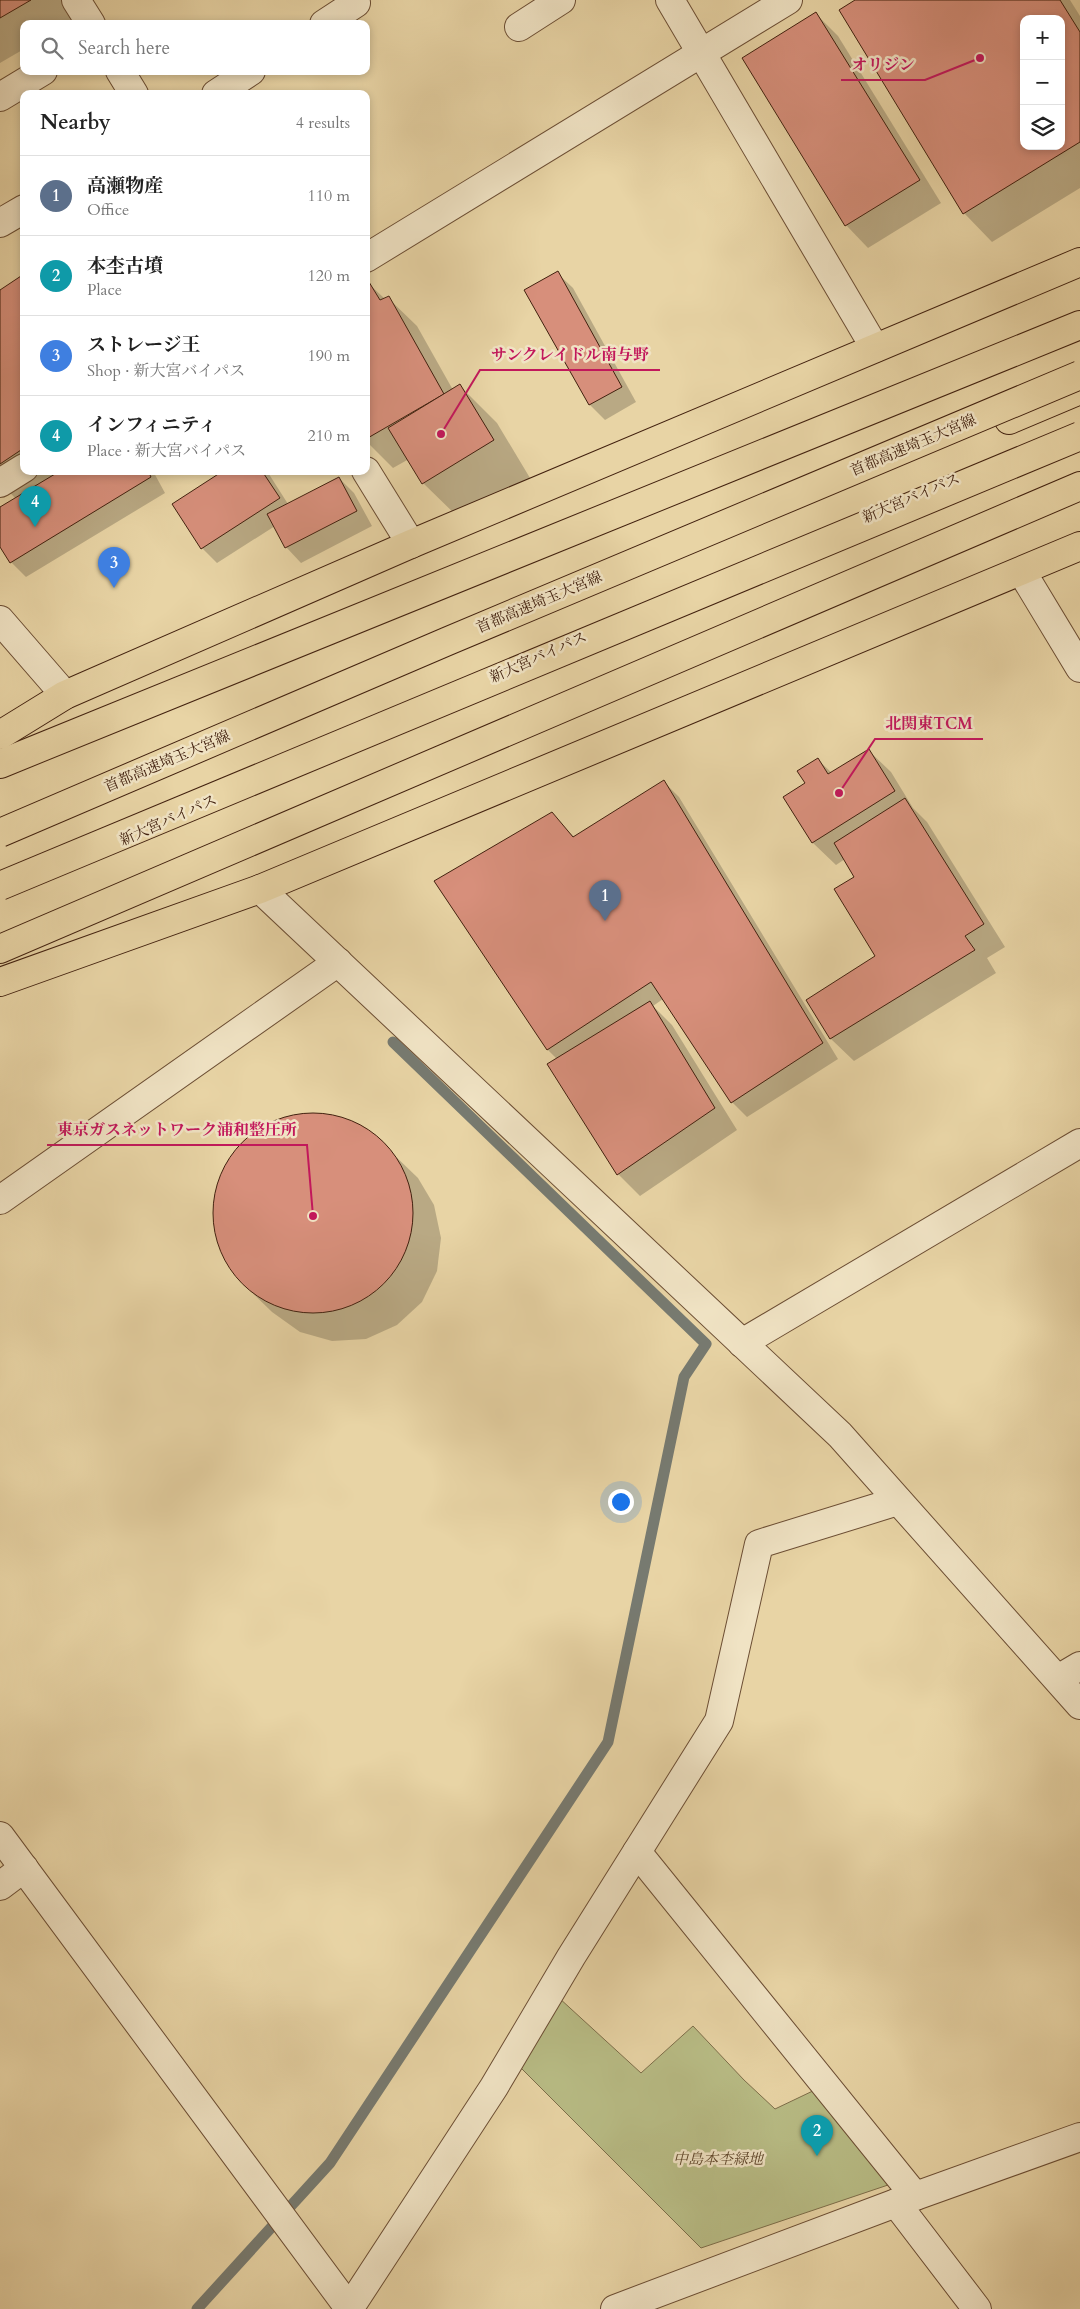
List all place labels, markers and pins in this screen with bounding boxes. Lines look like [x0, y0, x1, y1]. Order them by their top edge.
callout: オリジン [841, 49, 925, 80]
callout: サンクレイドル南与野 [480, 339, 660, 370]
pin: 4 [19, 486, 51, 527]
pin: 3 [98, 547, 130, 588]
callout: 北関東TCM [875, 708, 983, 739]
pin: 1 [589, 880, 621, 921]
callout: 東京ガスネットワーク浦和整圧所 [47, 1114, 307, 1145]
pin: 2 [801, 2115, 833, 2156]

